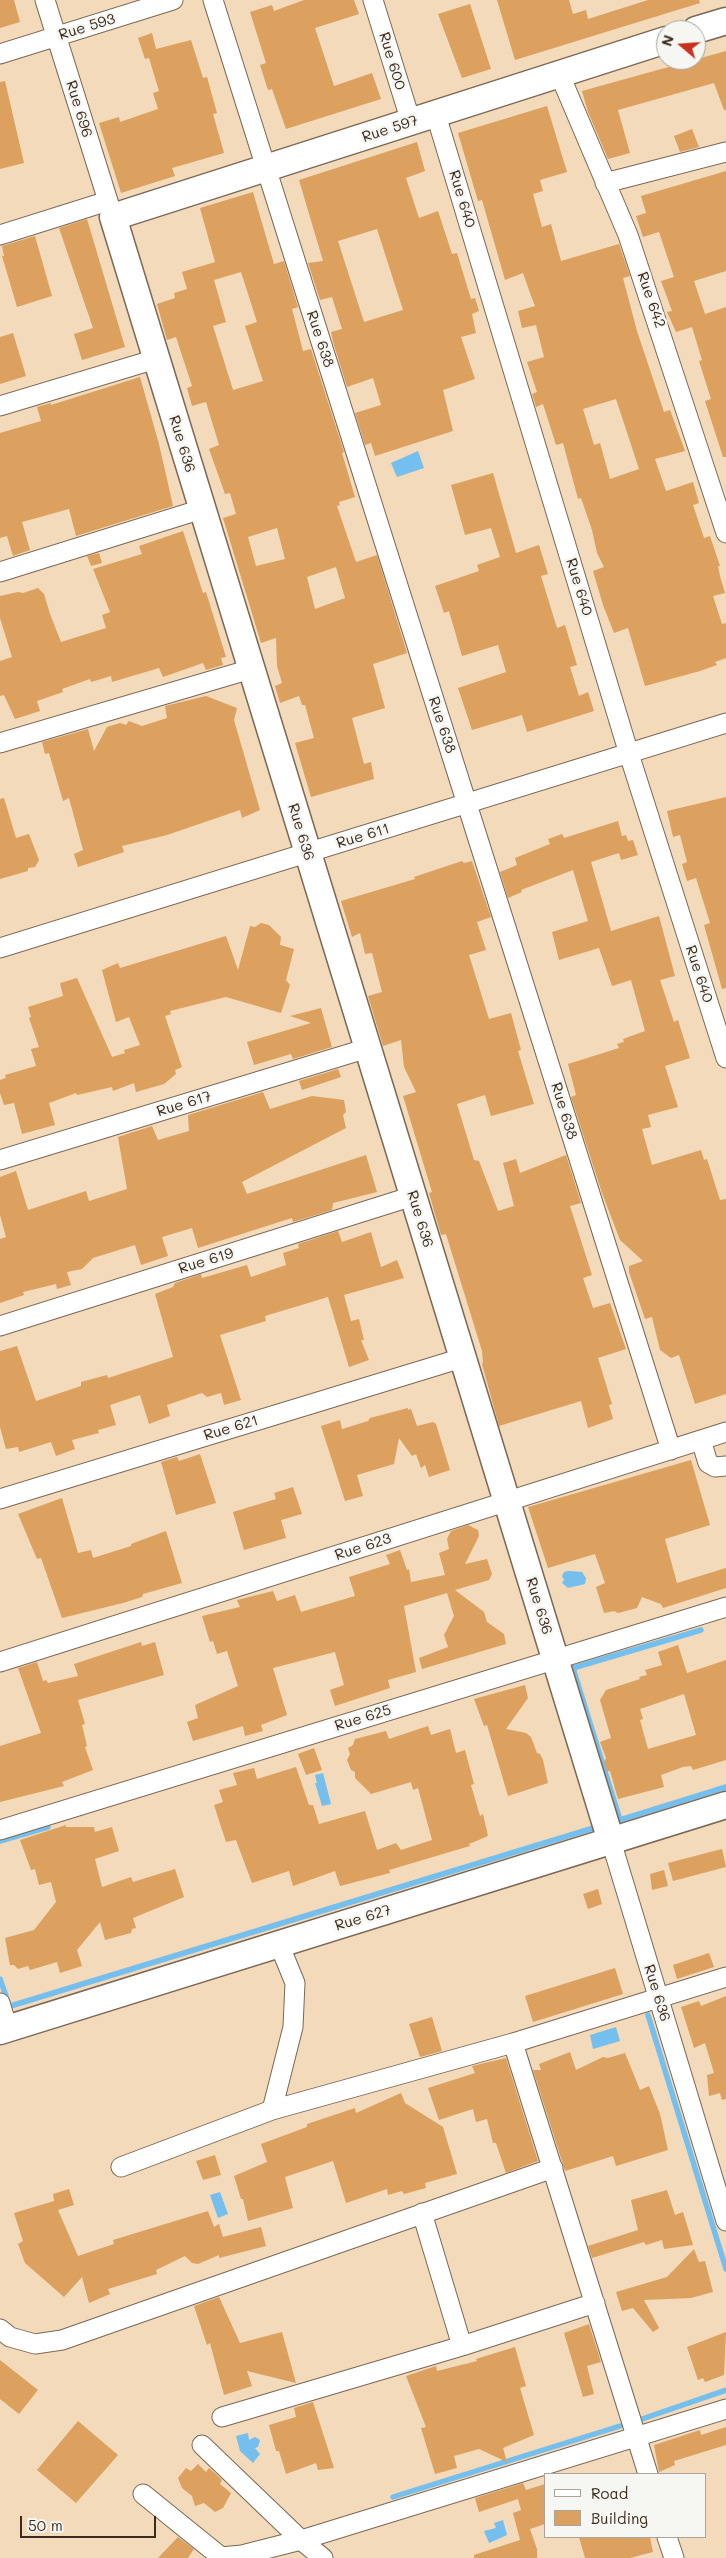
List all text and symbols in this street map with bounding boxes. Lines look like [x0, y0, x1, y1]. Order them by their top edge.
street label: Rue 593 [56, 10, 118, 44]
north arrow [656, 20, 706, 70]
street label: Rue 600 [375, 30, 409, 92]
text: N [657, 33, 678, 49]
street label: Rue 696 [62, 78, 96, 140]
street label: Rue 597 [360, 112, 420, 146]
street label: Rue 640 [445, 168, 479, 230]
street label: Rue 642 [633, 270, 669, 330]
street label: Rue 638 [302, 308, 338, 370]
street label: Rue 636 [165, 413, 199, 475]
street label: Rue 640 [562, 556, 596, 618]
street label: Rue 638 [424, 694, 460, 756]
street label: Rue 636 [284, 801, 318, 863]
street label: Rue 611 [334, 819, 392, 853]
street label: Rue 640 [681, 943, 717, 1005]
street label: Rue 638 [547, 1080, 581, 1142]
street label: Rue 617 [155, 1087, 213, 1121]
street label: Rue 636 [403, 1188, 437, 1250]
street label: Rue 619 [176, 1244, 236, 1278]
street label: Rue 621 [202, 1411, 260, 1445]
street label: Rue 623 [333, 1529, 393, 1565]
street label: Rue 636 [522, 1575, 556, 1637]
street label: Rue 625 [333, 1701, 393, 1735]
street label: Rue 627 [333, 1901, 393, 1935]
street label: Rue 636 [640, 1962, 674, 2024]
legend [544, 2473, 706, 2538]
text: Road [591, 2483, 628, 2503]
scale bar [22, 2506, 159, 2538]
text: Building [591, 2508, 648, 2528]
text: 50 m [28, 2515, 63, 2535]

